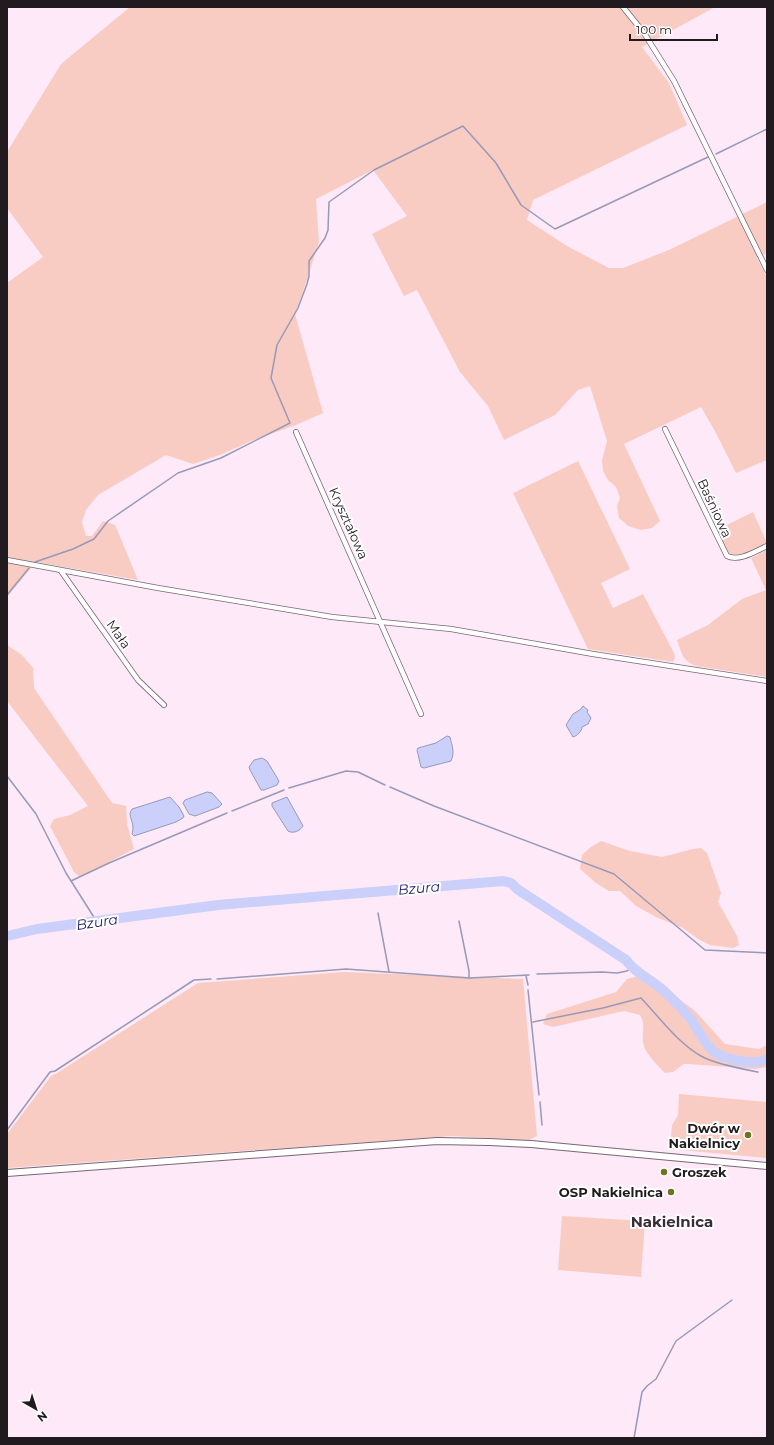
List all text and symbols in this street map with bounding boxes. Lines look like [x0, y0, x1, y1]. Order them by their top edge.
scale bar [630, 16, 717, 42]
text: 100 m [636, 22, 672, 37]
street label: Baśniowa [694, 476, 736, 540]
street label: Kryształowa [326, 484, 372, 562]
street label: Mała [103, 617, 135, 651]
water label: Bzura [397, 877, 441, 899]
water label: Bzura [75, 910, 119, 934]
place label: Dwór w Nakielnicy [669, 1120, 741, 1151]
marker: Dwór w Nakielnicy [743, 1130, 753, 1140]
place label: Groszek [672, 1164, 727, 1180]
marker: Groszek [659, 1167, 669, 1177]
place label: OSP Nakielnica [559, 1184, 663, 1200]
marker: OSP Nakielnica [666, 1187, 676, 1197]
district label: Nakielnica [631, 1212, 713, 1231]
north arrow [16, 1389, 56, 1429]
text: N [34, 1409, 50, 1425]

